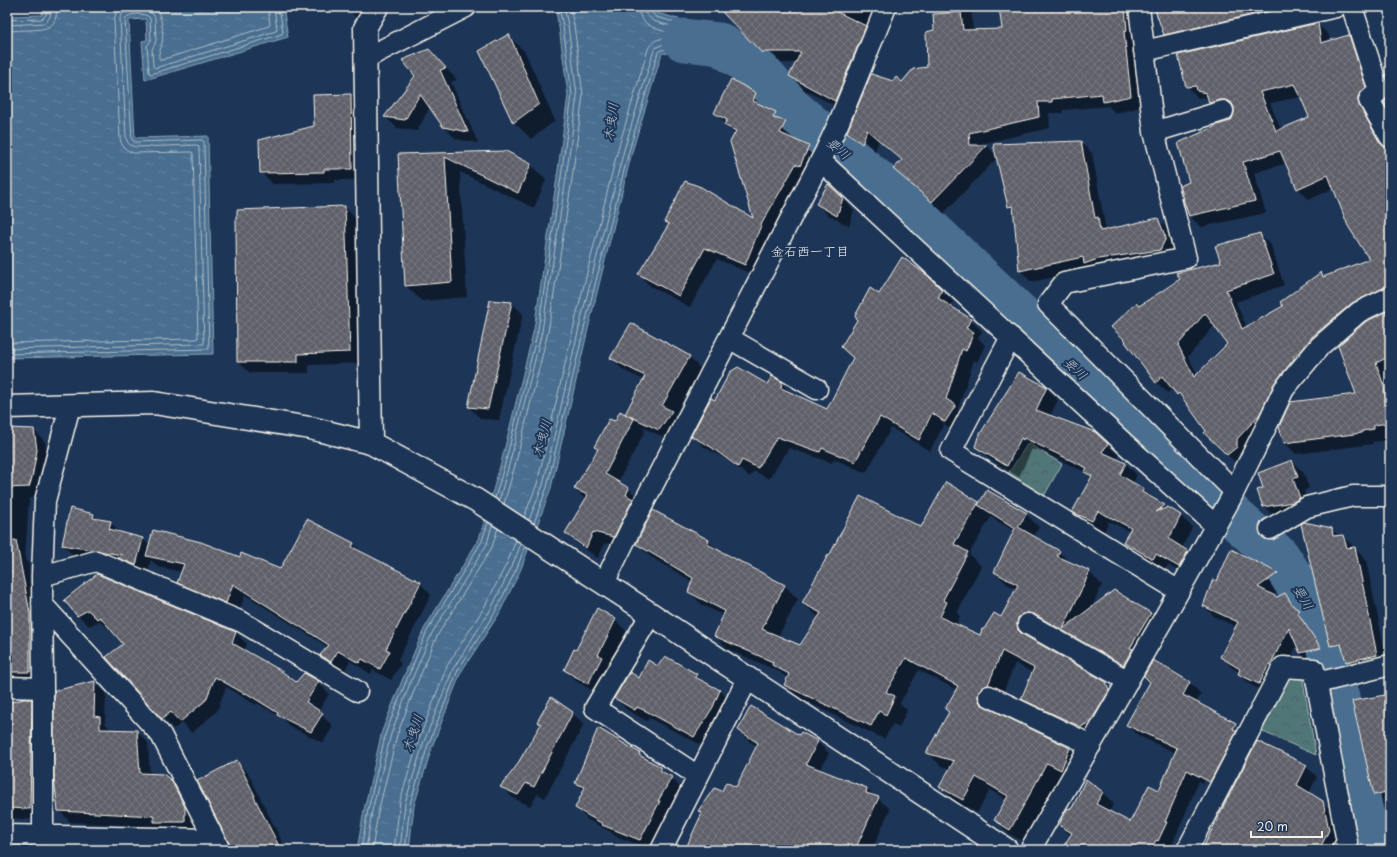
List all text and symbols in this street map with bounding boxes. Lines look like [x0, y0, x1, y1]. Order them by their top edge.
water label: 木曳川 [598, 101, 622, 143]
water label: 要川 [823, 132, 855, 164]
district label: 金石西一丁目 [771, 241, 849, 260]
water label: 要川 [1060, 352, 1092, 384]
water label: 木曳川 [527, 417, 555, 459]
water label: 要川 [1289, 581, 1319, 613]
water label: 木曳川 [397, 712, 427, 754]
scale bar [1251, 813, 1322, 839]
text: 20 m [1257, 817, 1288, 835]

